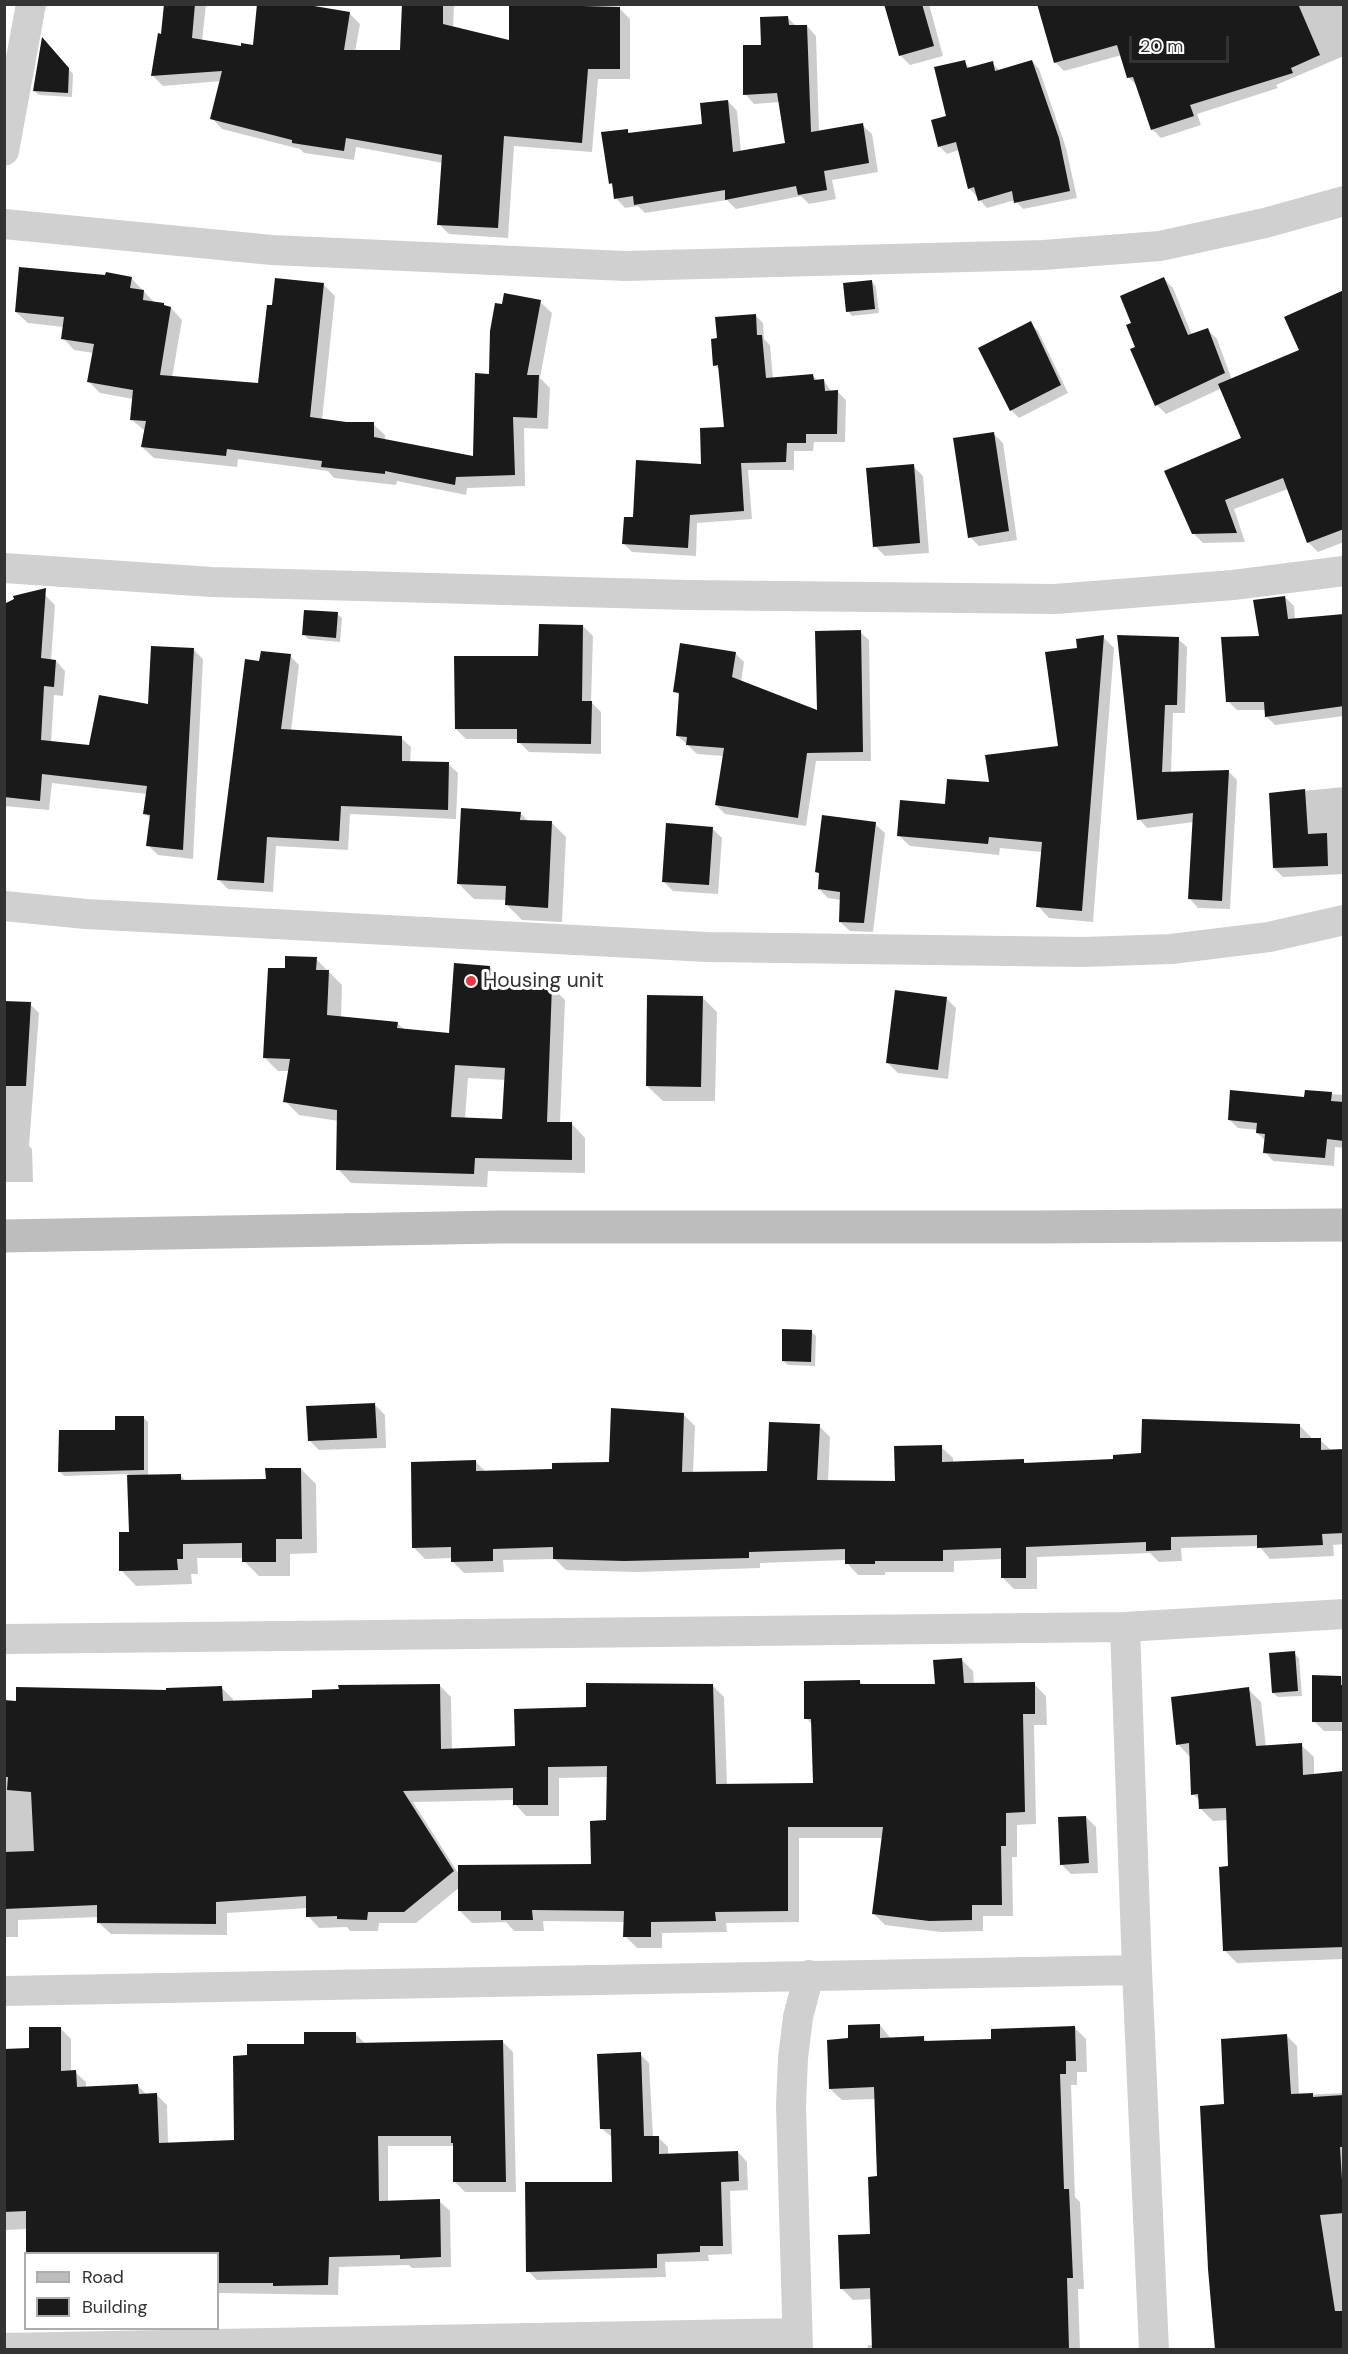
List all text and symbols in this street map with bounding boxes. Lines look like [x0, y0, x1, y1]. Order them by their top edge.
scale bar [1132, 24, 1232, 62]
text: 20 m [1140, 34, 1183, 58]
place label: Housing unit [483, 968, 604, 994]
marker: Housing unit [464, 974, 478, 988]
legend [24, 2252, 219, 2330]
text: Road [82, 2265, 124, 2289]
text: Building [82, 2295, 147, 2319]

